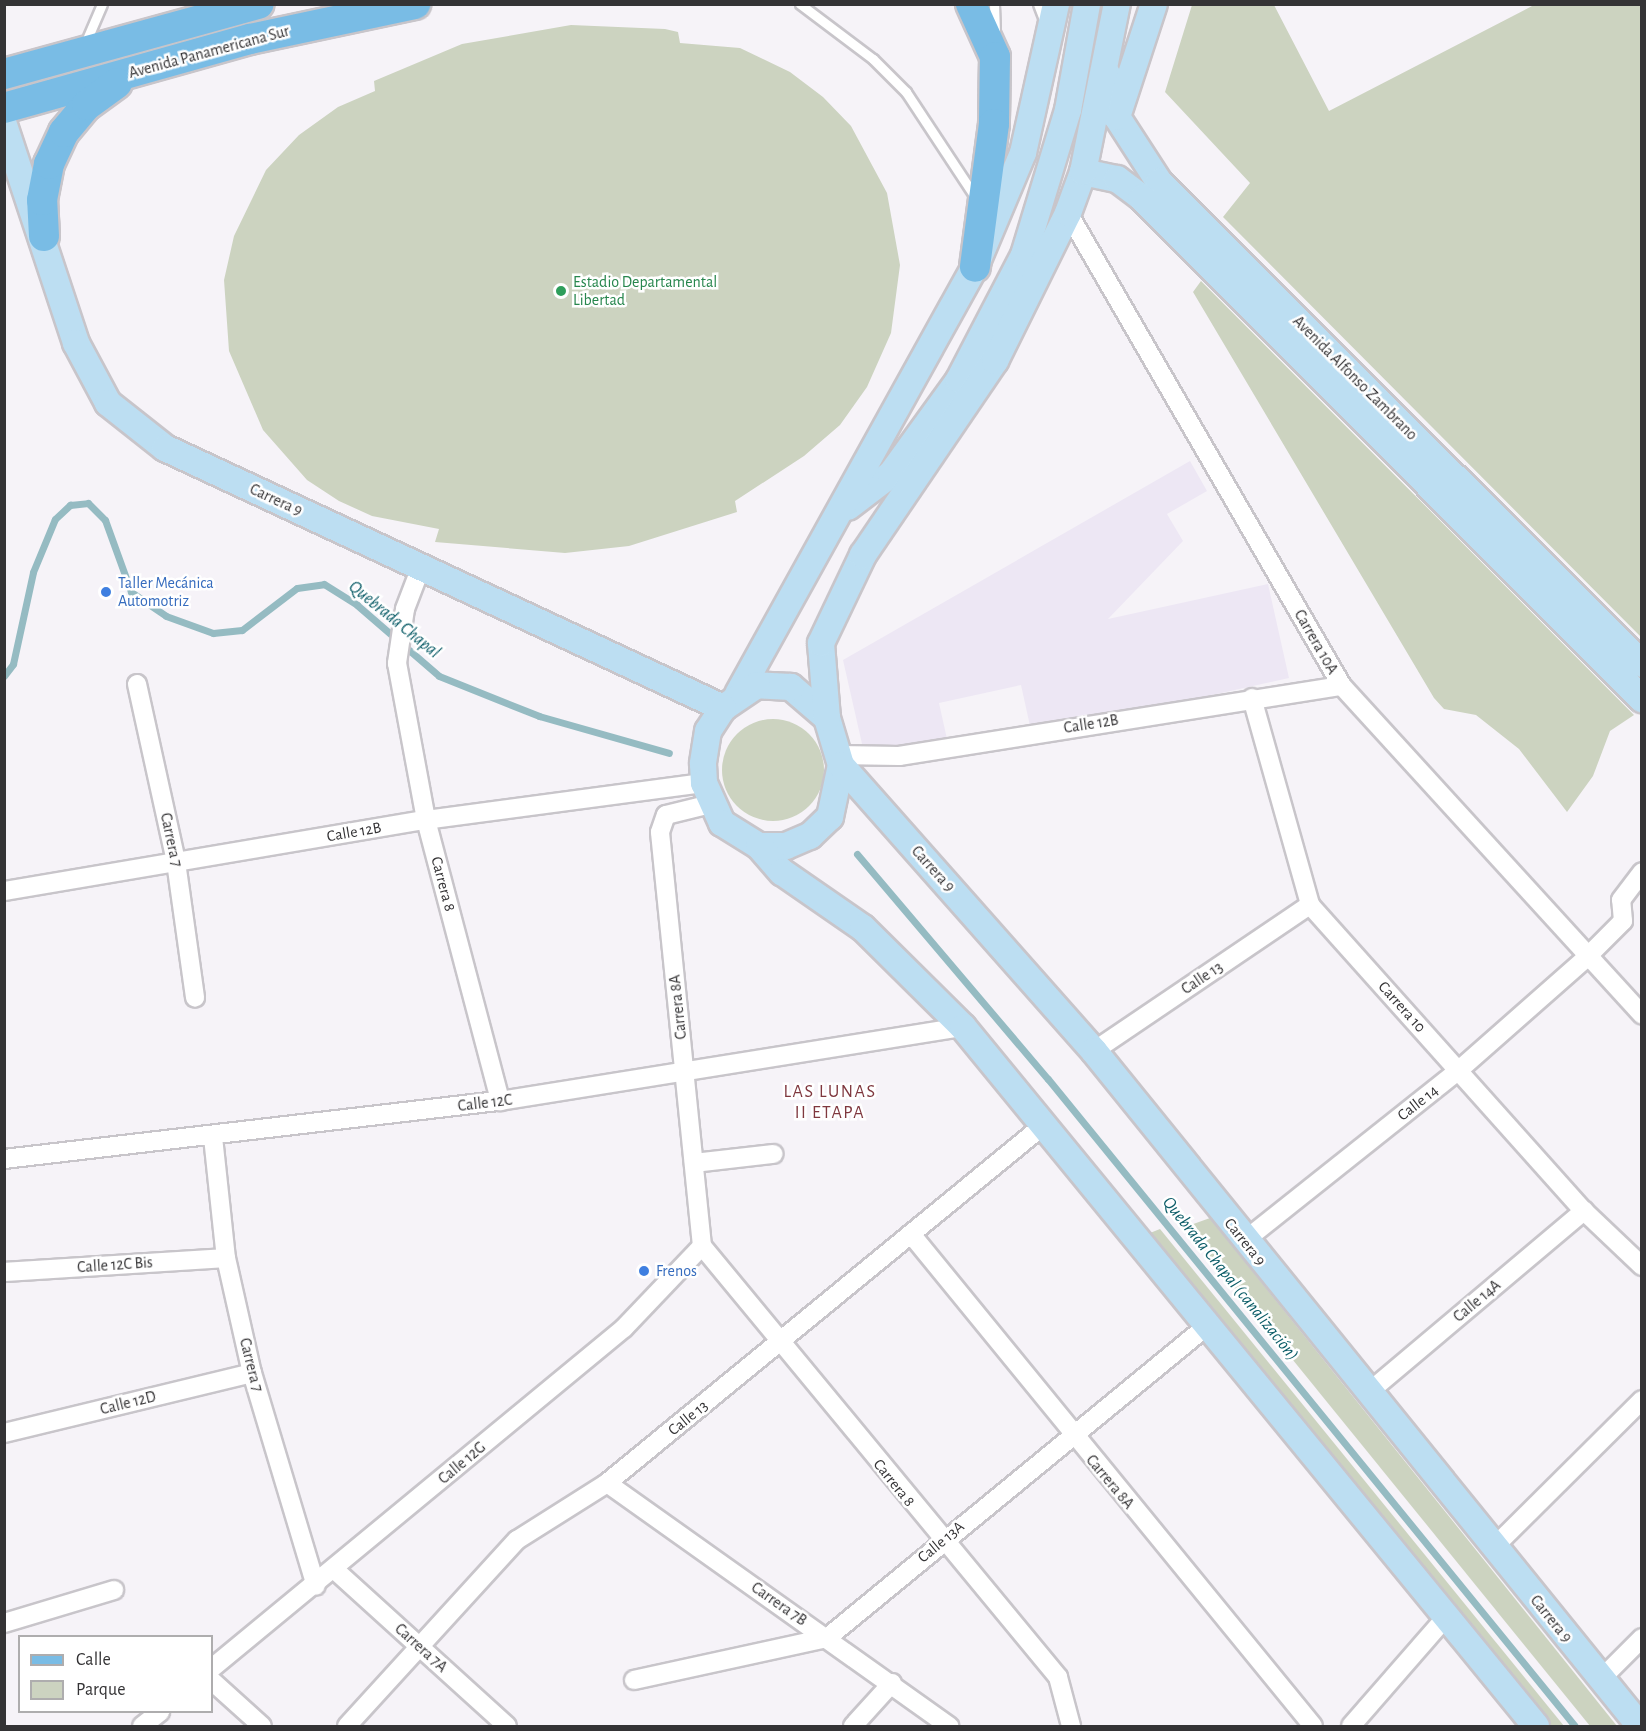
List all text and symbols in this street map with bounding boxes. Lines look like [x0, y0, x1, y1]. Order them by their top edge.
street label: Avenida Panamericana Sur [127, 21, 291, 83]
place label: Estadio Departamental Libertad [573, 272, 717, 310]
marker: Estadio Departamental Libertad [554, 284, 568, 298]
street label: Avenida Alfonso Zambrano [1289, 312, 1421, 444]
street label: Carrera 9 [247, 480, 305, 520]
place label: Taller Mecánica Automotriz [118, 573, 214, 611]
water label: Quebrada Chapal [344, 576, 444, 664]
marker: Taller Mecánica Automotriz [99, 585, 113, 599]
street label: Carrera 10A [1290, 606, 1342, 678]
street label: Calle 12B [1062, 710, 1120, 738]
street label: Carrera 7 [156, 811, 186, 869]
street label: Calle 12B [325, 818, 383, 846]
street label: Carrera 9 [907, 842, 959, 896]
street label: Carrera 8 [426, 855, 460, 913]
street label: Calle 13 [1178, 957, 1226, 999]
street label: Carrera 8A [665, 974, 691, 1040]
street label: Carrera 10 [1374, 977, 1430, 1037]
street label: Calle 14 [1394, 1081, 1442, 1125]
district label: LAS LUNAS II ETAPA [784, 1082, 876, 1124]
street label: Calle 12C [457, 1090, 513, 1116]
water label: Quebrada Chapal (canalización) [1157, 1193, 1303, 1365]
street label: Carrera 9 [1220, 1214, 1270, 1270]
street label: Calle 12C Bis [77, 1253, 153, 1277]
place label: Frenos [656, 1261, 697, 1281]
marker: Frenos [637, 1264, 651, 1278]
street label: Calle 14A [1449, 1276, 1505, 1326]
street label: Carrera 7 [235, 1336, 267, 1394]
street label: Calle 12D [98, 1387, 158, 1419]
street label: Calle 13 [664, 1396, 712, 1440]
street label: Calle 12G [434, 1438, 490, 1488]
street label: Carrera 8A [1082, 1451, 1138, 1513]
street label: Carrera 8 [869, 1455, 919, 1511]
street label: Calle 13A [914, 1517, 968, 1567]
street label: Carrera 7B [747, 1578, 811, 1630]
street label: Carrera 9 [1526, 1591, 1576, 1647]
street label: Carrera 7A [391, 1619, 451, 1677]
legend [18, 1635, 213, 1713]
text: Calle [76, 1651, 111, 1669]
text: Parque [76, 1681, 125, 1699]

